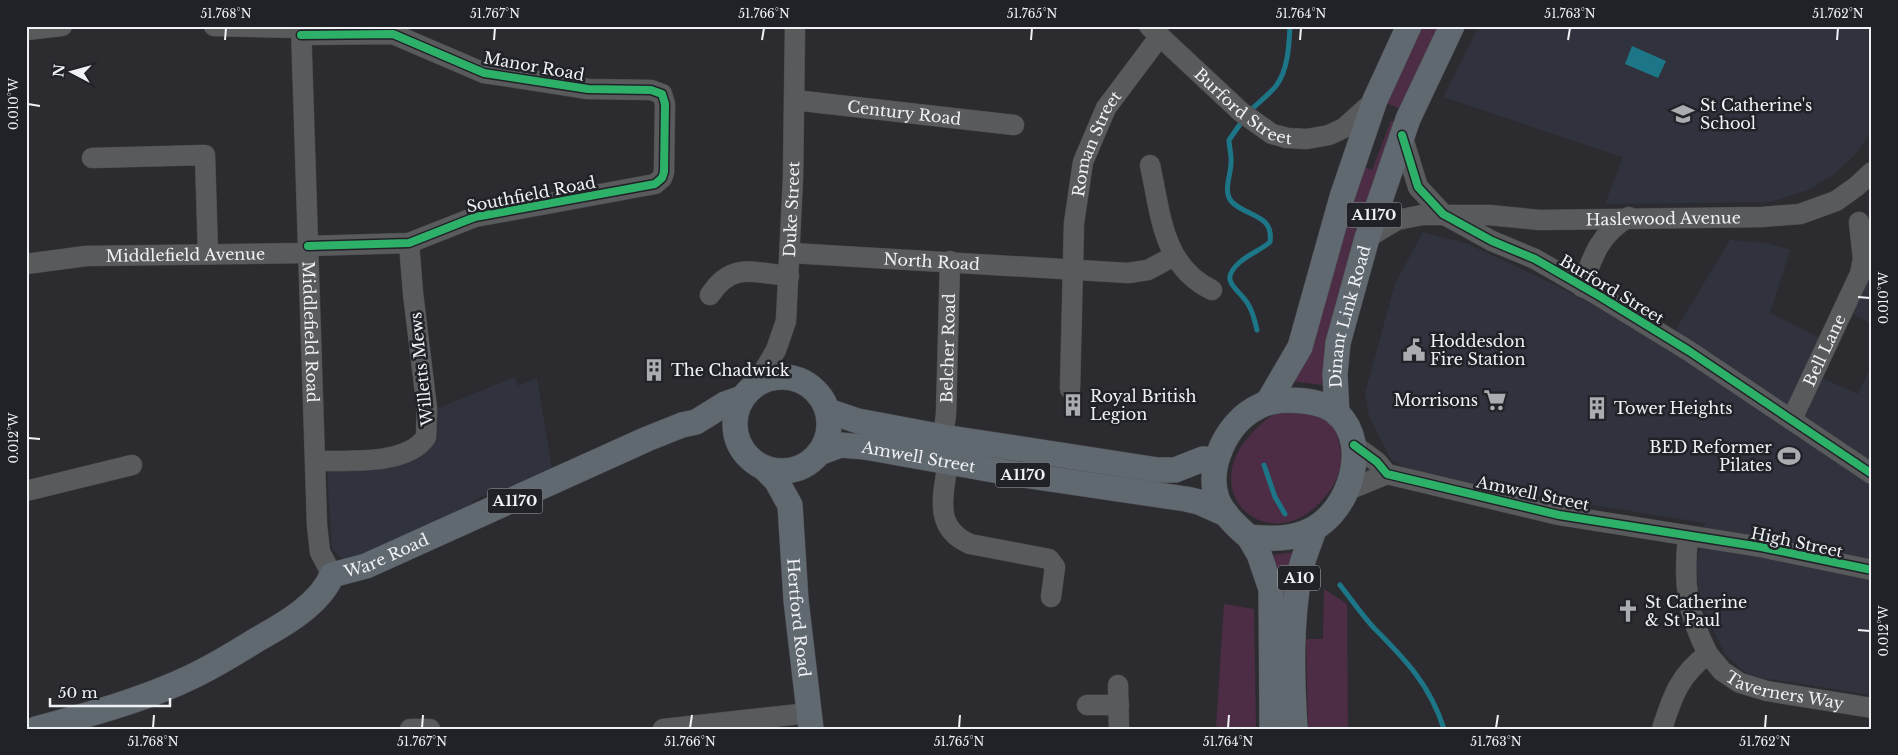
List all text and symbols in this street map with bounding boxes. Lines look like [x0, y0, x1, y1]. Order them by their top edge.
text: 51.768°N [200, 6, 252, 21]
text: 51.767°N [470, 6, 520, 21]
text: 51.766°N [738, 6, 790, 21]
text: 51.765°N [1007, 6, 1058, 21]
text: 51.764°N [1276, 6, 1327, 21]
text: 51.763°N [1544, 6, 1596, 21]
text: 51.762°N [1812, 6, 1864, 21]
street label: Manor Road [482, 47, 586, 85]
north arrow [48, 48, 98, 98]
text: N [49, 63, 69, 78]
street label: Burford Street [1190, 64, 1292, 148]
text: 0.010°W [6, 77, 21, 130]
street label: Roman Street [1068, 87, 1125, 198]
place label: St Catherine's School [1700, 95, 1812, 133]
street label: Century Road [846, 96, 962, 129]
school or university icon: St Catherine's School [1670, 101, 1696, 127]
street label: Duke Street [779, 161, 803, 258]
street label: Southfield Road [465, 172, 598, 216]
road number: A1170 [1346, 202, 1402, 228]
street label: Haslewood Avenue [1586, 207, 1741, 229]
street label: Dinant Link Road [1325, 243, 1375, 389]
street label: Middlefield Avenue [106, 244, 265, 266]
street label: North Road [883, 249, 981, 274]
street label: Burford Street [1556, 250, 1668, 328]
street label: Middlefield Road [299, 261, 323, 403]
text: 0.010°W [1876, 271, 1891, 324]
street label: Belcher Road [936, 293, 959, 403]
street label: Willetts Mews [405, 311, 437, 428]
street label: Bell Lane [1799, 311, 1850, 389]
place label: Hoddesdon Fire Station [1430, 331, 1526, 369]
public building icon: Hoddesdon Fire Station [1401, 337, 1427, 363]
building icon: The Chadwick [641, 357, 667, 383]
place label: The Chadwick [671, 360, 790, 380]
place label: Royal British Legion [1090, 386, 1196, 424]
supermarket icon: Morrisons [1482, 387, 1508, 413]
place label: Morrisons [1394, 390, 1478, 410]
building icon: Royal British Legion [1060, 392, 1086, 418]
building icon: Tower Heights [1584, 395, 1610, 421]
place label: Tower Heights [1614, 398, 1732, 418]
text: 0.012°W [6, 412, 21, 463]
street label: Amwell Street [859, 436, 977, 477]
place label: BED Reformer Pilates [1649, 437, 1772, 475]
sports icon: BED Reformer Pilates [1776, 443, 1802, 469]
road number: A1170 [996, 462, 1050, 488]
street label: Amwell Street [1474, 471, 1591, 515]
road number: A1170 [488, 488, 542, 514]
street label: High Street [1749, 522, 1845, 562]
street label: Ware Road [341, 529, 432, 582]
street label: Hertford Road [783, 557, 815, 678]
road number: A10 [1278, 566, 1320, 590]
place label: St Catherine & St Paul [1645, 592, 1747, 630]
church icon: St Catherine & St Paul [1615, 598, 1641, 624]
text: 0.012°W [1876, 605, 1891, 656]
street label: Taverners Way [1722, 666, 1846, 713]
scale bar [50, 675, 170, 707]
text: 50 m [58, 683, 98, 702]
text: 51.768°N [127, 734, 179, 749]
text: 51.767°N [397, 734, 447, 749]
text: 51.766°N [664, 734, 716, 749]
text: 51.765°N [934, 734, 985, 749]
text: 51.764°N [1203, 734, 1254, 749]
text: 51.763°N [1470, 734, 1522, 749]
text: 51.762°N [1739, 734, 1791, 749]

